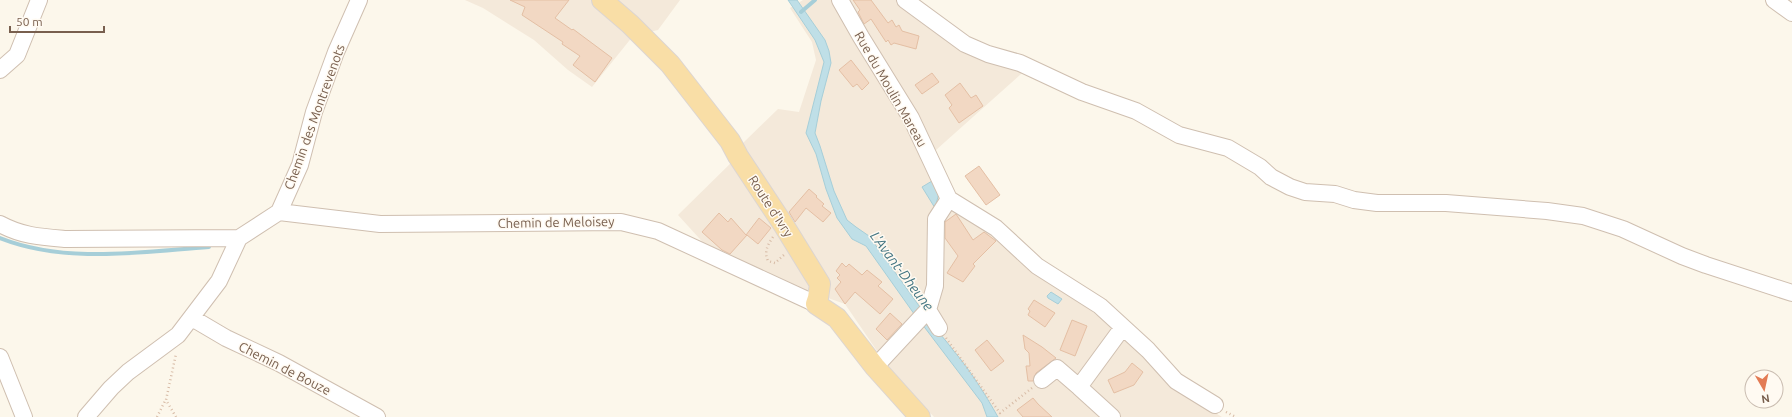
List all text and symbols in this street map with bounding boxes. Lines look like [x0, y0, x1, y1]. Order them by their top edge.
scale bar [10, 8, 104, 34]
text: 50 m [16, 15, 43, 28]
street label: Rue du Moulin Mareau [852, 29, 930, 149]
street label: Chemin des Montrevenots [281, 42, 347, 192]
street label: Route d'Ivry [746, 173, 796, 239]
street label: Chemin de Meloisey [497, 214, 615, 230]
water label: L'Avant-Dheune [867, 228, 937, 314]
street label: Chemin de Bouze [237, 339, 333, 397]
north arrow [1744, 369, 1784, 409]
text: N [1761, 392, 1771, 405]

